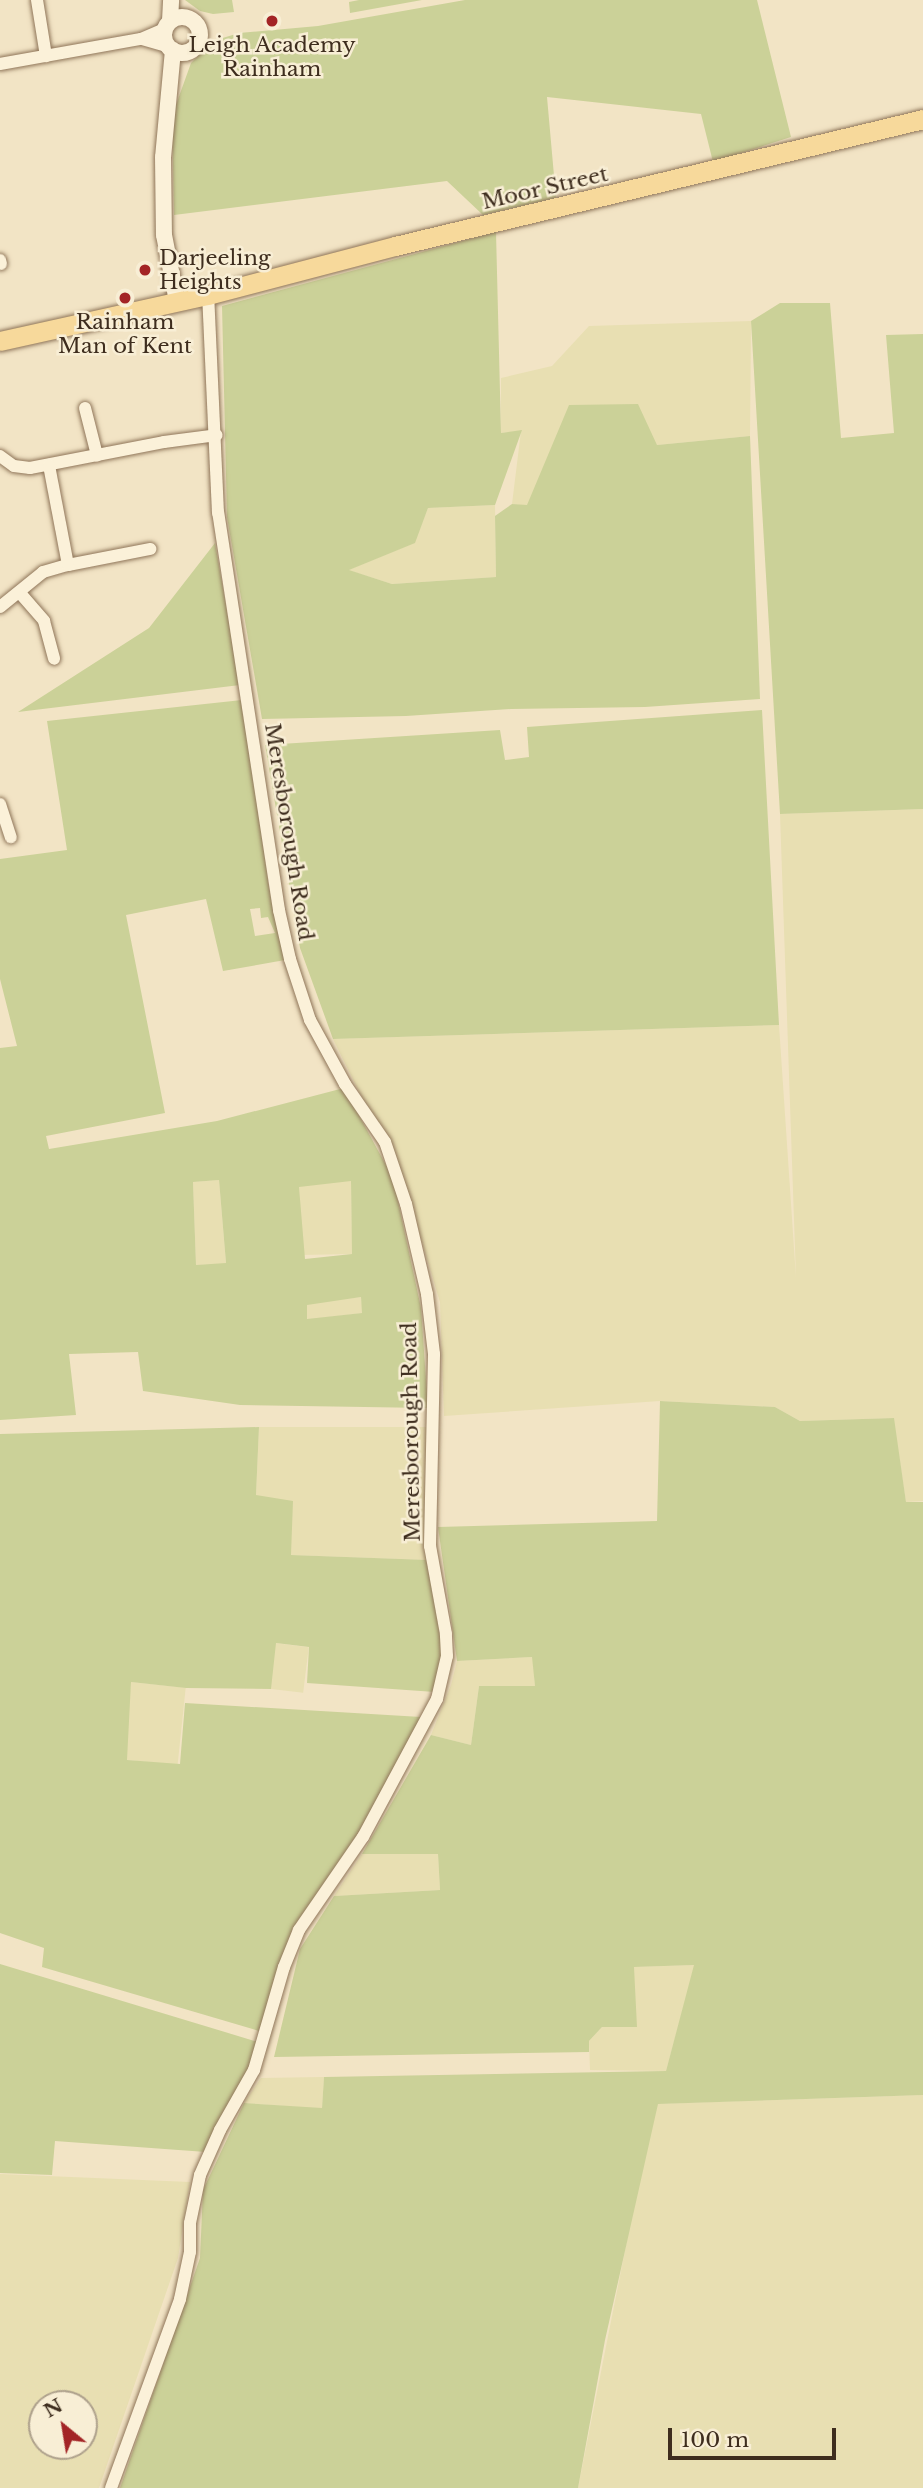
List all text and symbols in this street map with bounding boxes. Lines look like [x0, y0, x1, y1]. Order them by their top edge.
marker: Leigh Academy Rainham [264, 13, 280, 29]
place label: Leigh Academy Rainham [188, 32, 356, 82]
street label: Moor Street [479, 161, 611, 215]
place label: Darjeeling Heights [159, 245, 271, 295]
marker: Darjeeling Heights [137, 262, 153, 278]
marker: Rainham Man of Kent [117, 290, 133, 306]
place label: Rainham Man of Kent [58, 309, 192, 359]
street label: Meresborough Road [259, 722, 319, 942]
street label: Meresborough Road [396, 1322, 426, 1542]
north arrow [28, 2390, 98, 2460]
text: N [40, 2394, 67, 2423]
scale bar [671, 2414, 839, 2458]
text: 100 m [681, 2427, 749, 2453]

